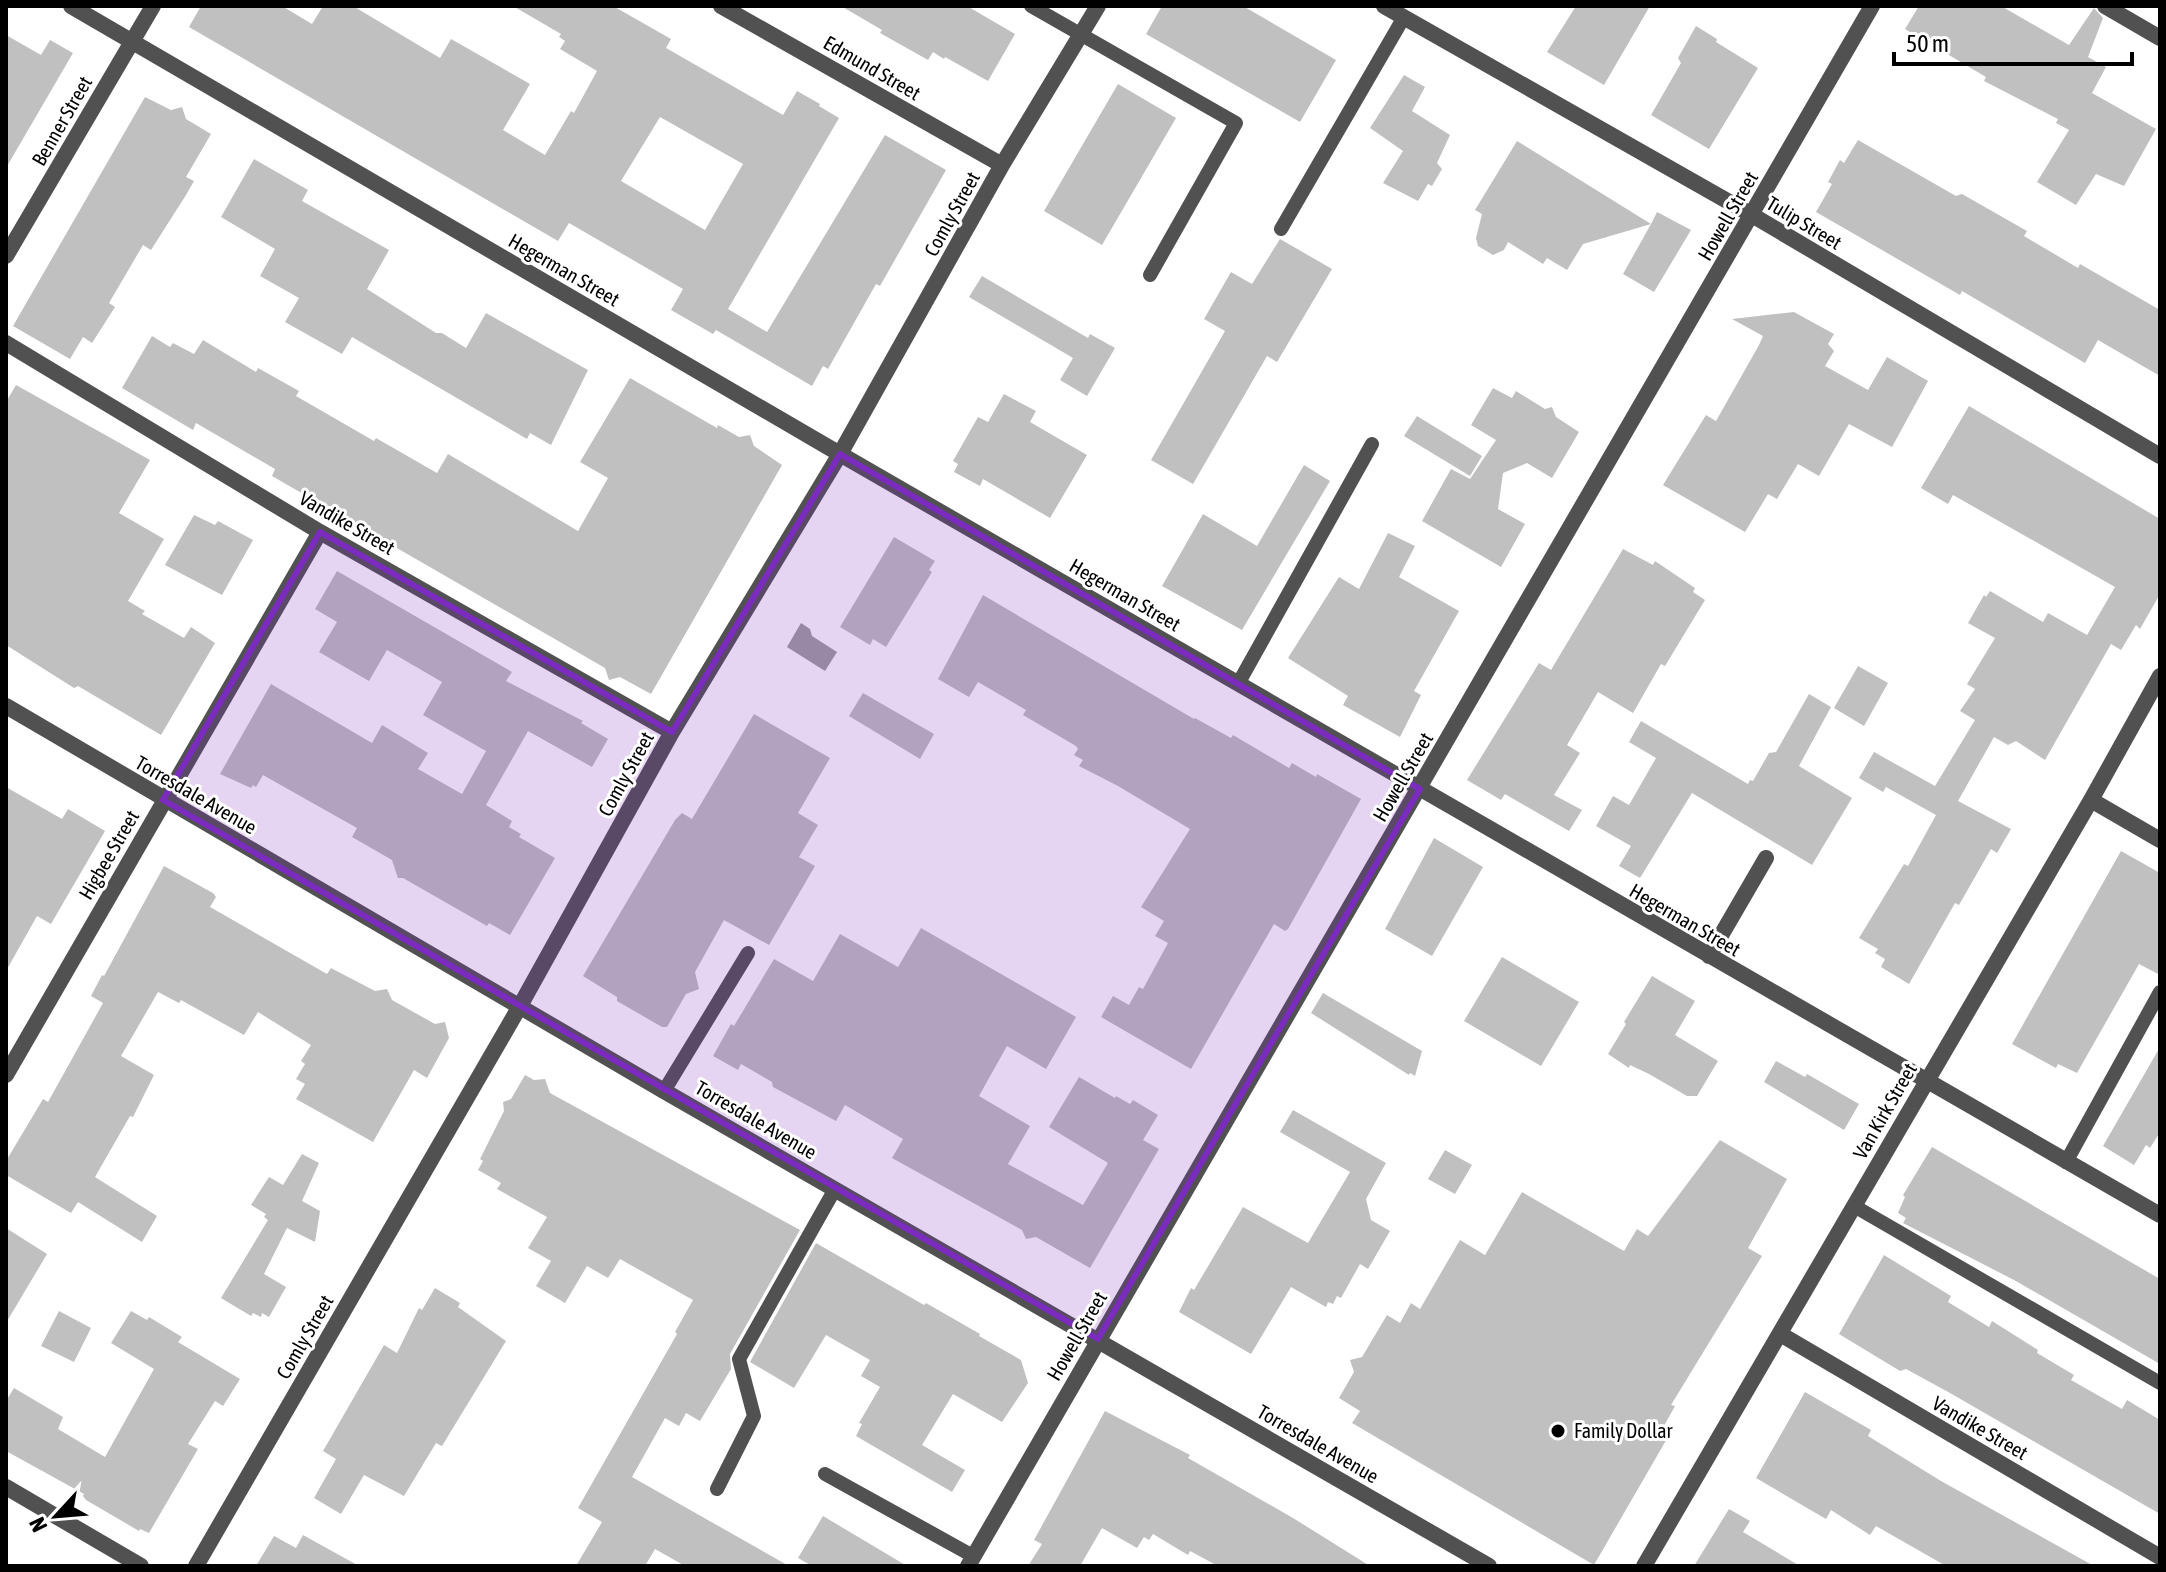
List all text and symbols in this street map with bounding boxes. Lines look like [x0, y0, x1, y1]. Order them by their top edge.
scale bar [1894, 16, 2132, 66]
text: 50 m [1906, 30, 1949, 57]
street label: Edmund Street [820, 31, 925, 105]
street label: Benner Street [27, 72, 97, 170]
street label: Comly Street [919, 167, 984, 260]
street label: Howell Street [1693, 167, 1762, 264]
street label: Tulip Street [1763, 191, 1846, 254]
street label: Hegerman Street [505, 229, 624, 311]
street label: Vandike Street [295, 486, 399, 559]
street label: Hegerman Street [1066, 554, 1185, 636]
street label: Comly Street [593, 727, 658, 820]
street label: Howell Street [1368, 728, 1437, 825]
street label: Torresdale Avenue [132, 751, 261, 839]
street label: Higbee Street [74, 806, 143, 903]
street label: Hegerman Street [1626, 879, 1745, 961]
street label: Van Kirk Street [1848, 1059, 1921, 1163]
street label: Torresdale Avenue [692, 1076, 821, 1164]
street label: Howell Street [1042, 1287, 1111, 1384]
street label: Comly Street [271, 1291, 338, 1383]
street label: Vandike Street [1928, 1391, 2032, 1464]
street label: Torresdale Avenue [1254, 1400, 1383, 1488]
place label: Family Dollar [1574, 1419, 1674, 1442]
marker: Family Dollar [1549, 1422, 1567, 1440]
north arrow [16, 1476, 96, 1556]
text: N [23, 1513, 53, 1536]

